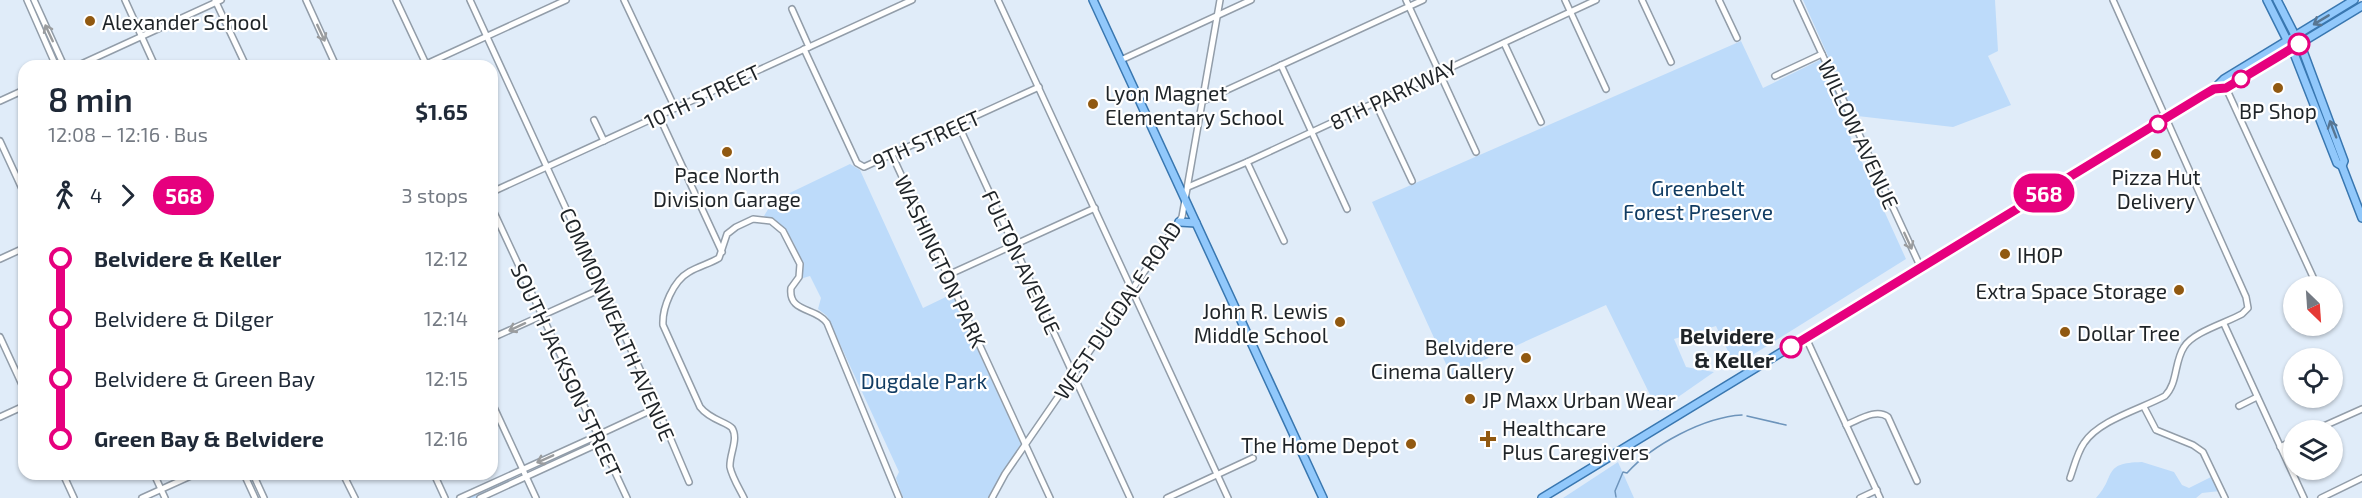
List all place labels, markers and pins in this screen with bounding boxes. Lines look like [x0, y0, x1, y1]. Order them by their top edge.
place label: Alexander School [102, 9, 268, 34]
marker: Alexander School [83, 14, 97, 28]
unlabelled marker [2288, 33, 2310, 55]
unlabelled marker [2232, 70, 2250, 88]
place label: Lyon Magnet Elementary School [1105, 80, 1285, 129]
marker: BP Shop [2271, 81, 2285, 95]
marker: Lyon Magnet Elementary School [1086, 97, 1100, 111]
place label: BP Shop [2239, 98, 2317, 123]
unlabelled marker [2149, 115, 2167, 133]
marker: Pace North Division Garage [720, 145, 734, 159]
marker: Pizza Hut Delivery [2149, 147, 2163, 161]
place label: Pace North Division Garage [653, 162, 801, 211]
place label: Pizza Hut Delivery [2111, 164, 2201, 213]
place label: IHOP [2017, 242, 2063, 267]
marker: IHOP [1998, 247, 2012, 261]
place label: Extra Space Storage [1976, 278, 2167, 303]
marker: Extra Space Storage [2172, 283, 2186, 297]
place label: John R. Lewis Middle School [1194, 298, 1329, 347]
marker: John R. Lewis Middle School [1333, 315, 1347, 329]
place label: Dollar Tree [2077, 320, 2180, 345]
place label: Belvidere & Keller [1680, 323, 1774, 372]
marker: Dollar Tree [2058, 325, 2072, 339]
place label: Belvidere Cinema Gallery [1371, 334, 1514, 383]
marker: Belvidere & Keller [1780, 336, 1802, 358]
marker: Belvidere Cinema Gallery [1519, 351, 1533, 365]
place label: JP Maxx Urban Wear [1482, 387, 1676, 412]
marker: JP Maxx Urban Wear [1463, 392, 1477, 406]
place label: Healthcare Plus Caregivers [1502, 415, 1649, 464]
marker: Healthcare Plus Caregivers [1479, 430, 1497, 448]
place label: The Home Depot [1241, 432, 1399, 457]
marker: The Home Depot [1404, 437, 1418, 451]

